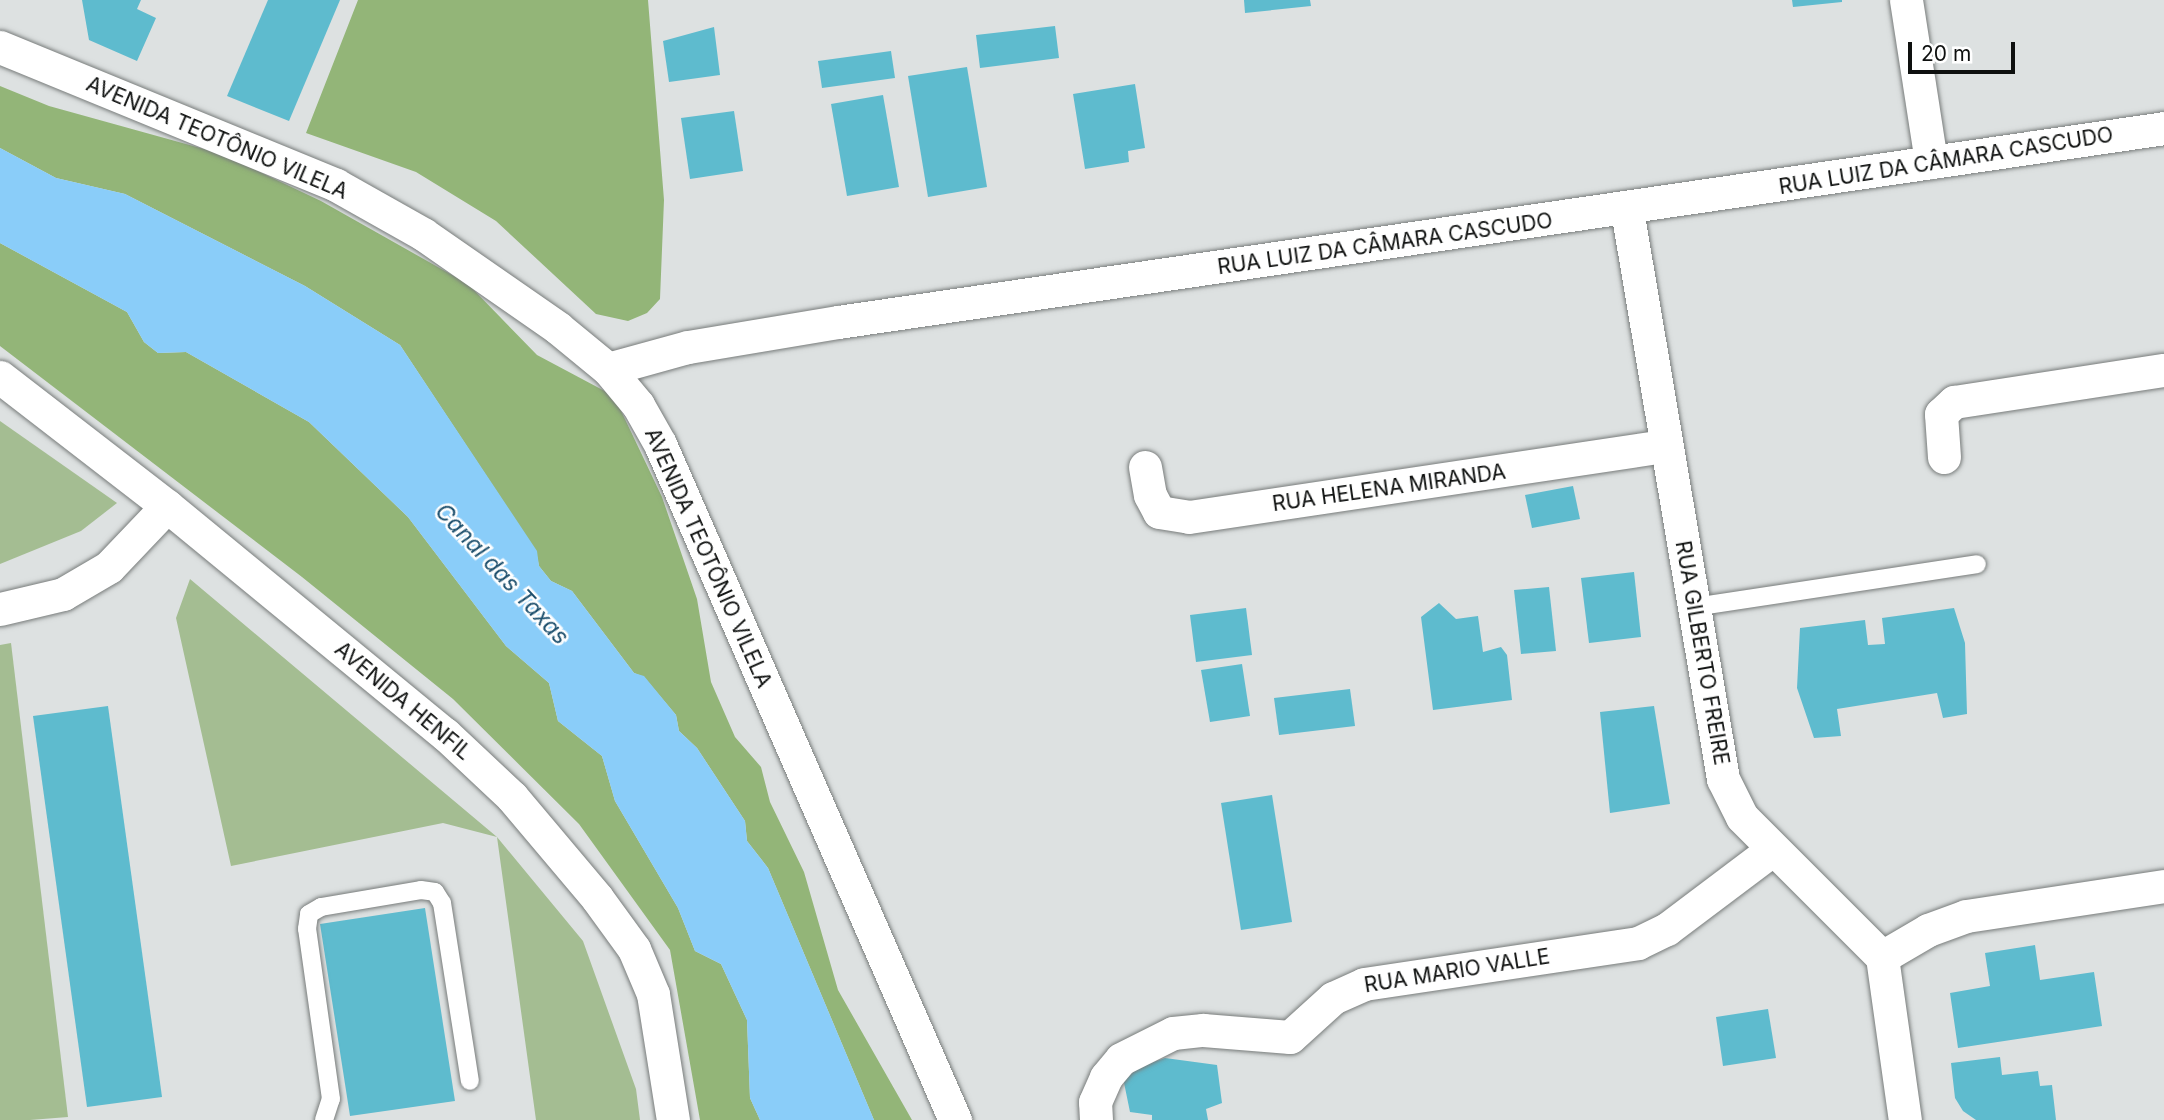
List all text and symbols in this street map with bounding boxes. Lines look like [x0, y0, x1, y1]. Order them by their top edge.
scale bar [1912, 28, 2019, 72]
text: 20 m [1921, 41, 1971, 66]
street label: AVENIDA TEOTÔNIO VILELA [83, 71, 351, 205]
street label: RUA LUIZ DA CÂMARA CASCUDO [1777, 122, 2115, 200]
street label: RUA LUIZ DA CÂMARA CASCUDO [1216, 208, 1554, 280]
street label: AVENIDA TEOTÔNIO VILELA [639, 424, 777, 692]
street label: RUA HELENA MIRANDA [1271, 459, 1507, 517]
water label: Canal das Taxas [430, 498, 574, 650]
street label: RUA GILBERTO FREIRE [1670, 539, 1734, 767]
street label: AVENIDA HENFIL [330, 637, 476, 765]
street label: RUA MARIO VALLE [1362, 944, 1552, 998]

